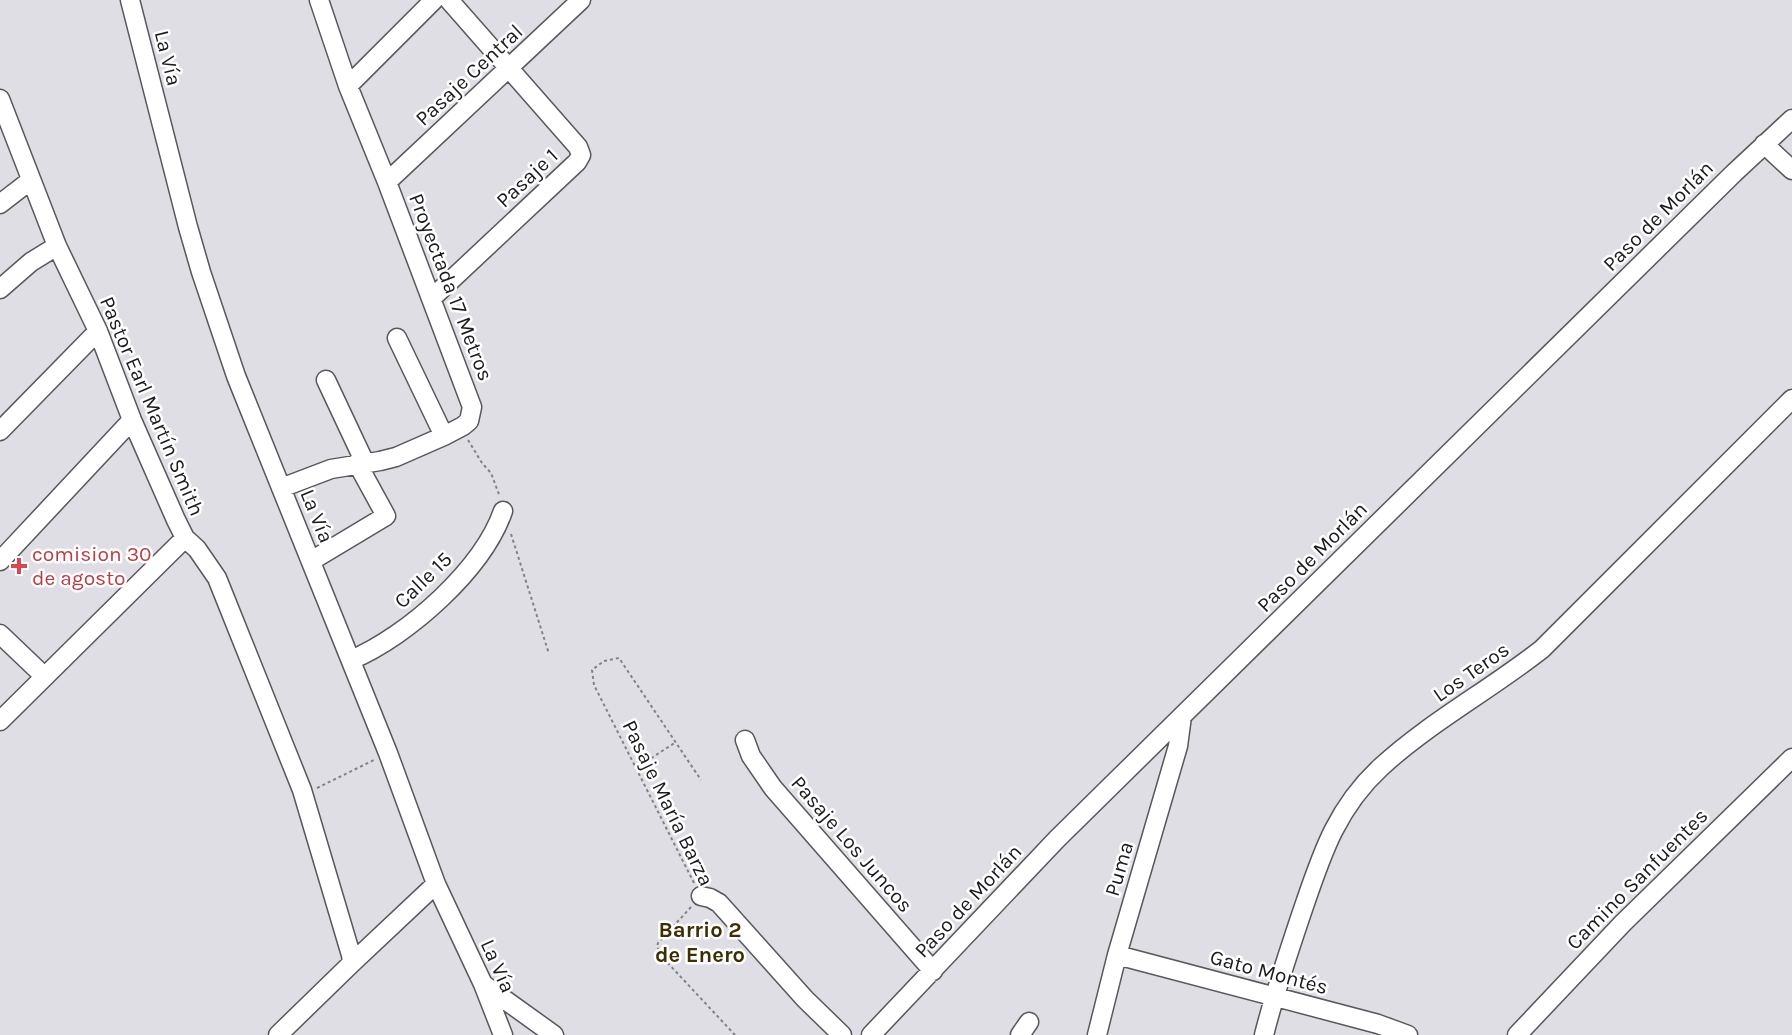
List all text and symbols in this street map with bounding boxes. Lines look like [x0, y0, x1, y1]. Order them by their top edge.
street label: Pasaje Central [411, 19, 527, 131]
street label: La Vía [150, 28, 186, 88]
street label: Pasaje 1 [491, 144, 563, 212]
street label: Paso de Morlán [1598, 156, 1718, 276]
street label: Proyectada 17 Metros [404, 190, 498, 384]
street label: Pastor Earl Martín Smith [95, 293, 209, 519]
street label: La Vía [295, 486, 339, 546]
street label: Paso de Morlán [1252, 497, 1372, 617]
place label: comision 30 de agosto [32, 542, 152, 590]
street label: Calle 15 [389, 547, 457, 613]
marker: comision 30 de agosto [10, 557, 28, 575]
street label: Los Teros [1428, 637, 1514, 707]
street label: Pasaje María Barza [617, 716, 719, 890]
street label: Pasaje Los Juncos [786, 771, 918, 917]
street label: Camino Sanfuentes [1562, 804, 1712, 954]
street label: Paso de Morlán [909, 839, 1027, 963]
street label: Puma [1100, 839, 1138, 899]
district label: Barrio 2 de Enero [655, 917, 745, 968]
street label: La Vía [476, 936, 520, 996]
street label: Gato Montés [1207, 945, 1331, 999]

